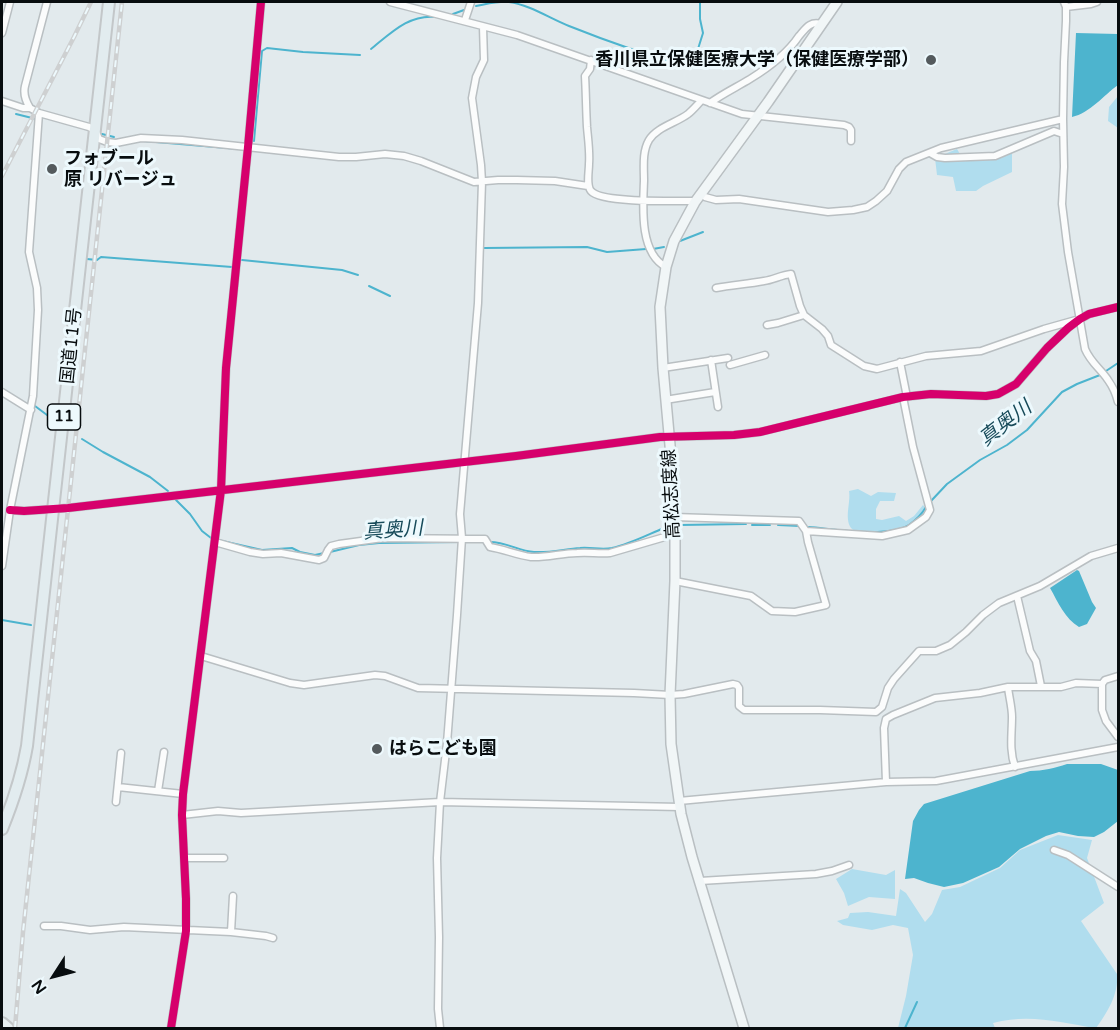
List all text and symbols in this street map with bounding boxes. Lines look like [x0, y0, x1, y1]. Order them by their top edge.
place label: 香川県立保健医療大学（保健医療学部） [595, 49, 919, 71]
marker: 香川県立保健医療大学（保健医療学部） [924, 53, 938, 67]
place label: フォブール 原 リバージュ [64, 148, 177, 190]
marker: フォブール 原 リバージュ [45, 162, 59, 176]
street label: 国道11号 [57, 307, 87, 385]
water label: 真奥川 [975, 396, 1037, 452]
road number: 11 [48, 404, 80, 430]
street label: 高松志度線 [659, 448, 685, 540]
water label: 真奥川 [362, 517, 424, 545]
place label: はらこども園 [389, 738, 497, 760]
marker: はらこども園 [370, 742, 384, 756]
north arrow [24, 946, 84, 1006]
text: N [28, 976, 51, 998]

